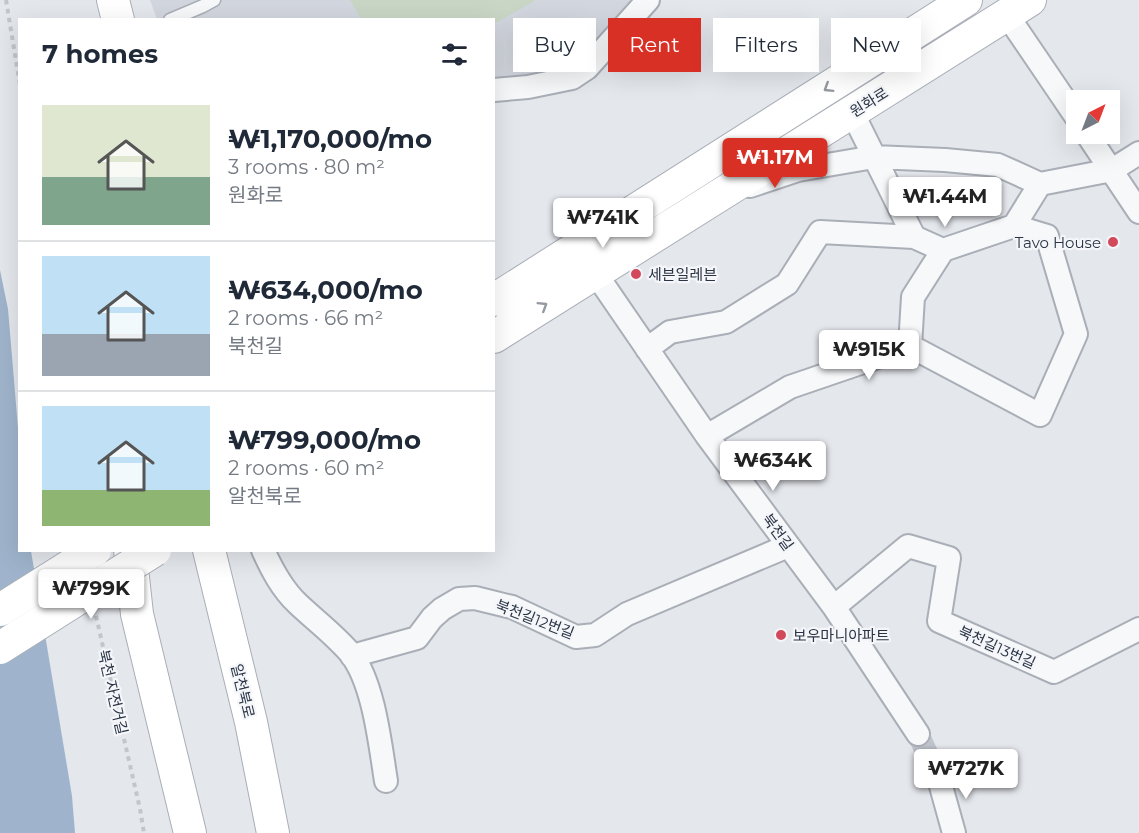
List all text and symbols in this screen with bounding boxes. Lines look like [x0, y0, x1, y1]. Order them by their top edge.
chip: Buy [513, 18, 596, 72]
chip: Rent [608, 18, 701, 72]
chip: Filters [713, 18, 819, 72]
chip: New [831, 18, 921, 72]
text: 7 homes [42, 38, 158, 70]
icon: filters [438, 38, 471, 71]
one-way arrow [824, 80, 834, 92]
street label: 원화로 [846, 83, 892, 121]
north arrow [1066, 90, 1120, 144]
map controls [1066, 90, 1120, 144]
text: ₩1,170,000/mo [228, 123, 432, 155]
icon: home [90, 129, 162, 201]
pin: ₩1.17M [726, 138, 824, 189]
text: ₩1.17M [736, 145, 814, 169]
text: 3 rooms · 80 m² [228, 155, 385, 179]
pin: ₩1.44M [896, 177, 994, 228]
text: 원화로 [228, 183, 283, 207]
text: ₩1.44M [903, 184, 987, 208]
pin: ₩741K [561, 198, 645, 249]
text: ₩741K [567, 205, 639, 229]
place label: Tavo House [1015, 233, 1101, 252]
marker: Tavo House [1106, 235, 1120, 249]
place label: 세븐일레븐 [648, 265, 717, 284]
marker: 세븐일레븐 [629, 267, 643, 281]
text: ₩634,000/mo [228, 274, 423, 306]
icon: home [90, 280, 162, 352]
one-way arrow [537, 301, 547, 313]
text: 2 rooms · 66 m² [228, 306, 383, 330]
pin: ₩915K [827, 330, 911, 381]
text: 북천길 [228, 334, 283, 358]
text: ₩915K [833, 337, 905, 361]
text: ₩799,000/mo [228, 424, 421, 456]
icon: home [90, 430, 162, 502]
pin: ₩634K [731, 441, 815, 492]
text: ₩634K [734, 448, 812, 472]
text: 2 rooms · 60 m² [228, 456, 384, 480]
text: 알천북로 [228, 484, 302, 508]
street label: 북천길 [758, 510, 798, 554]
pin: ₩799K [49, 569, 133, 620]
text: ₩799K [52, 576, 130, 600]
street label: 북천길12번길 [493, 595, 577, 643]
street label: 북천길13번길 [955, 621, 1039, 673]
place label: 보우마니아파트 [793, 626, 890, 645]
marker: 보우마니아파트 [774, 628, 788, 642]
street label: 북천 자전거길 [94, 648, 132, 736]
street label: 알천북로 [227, 662, 259, 720]
pin: ₩727K [924, 749, 1008, 800]
text: ₩727K [928, 756, 1004, 780]

